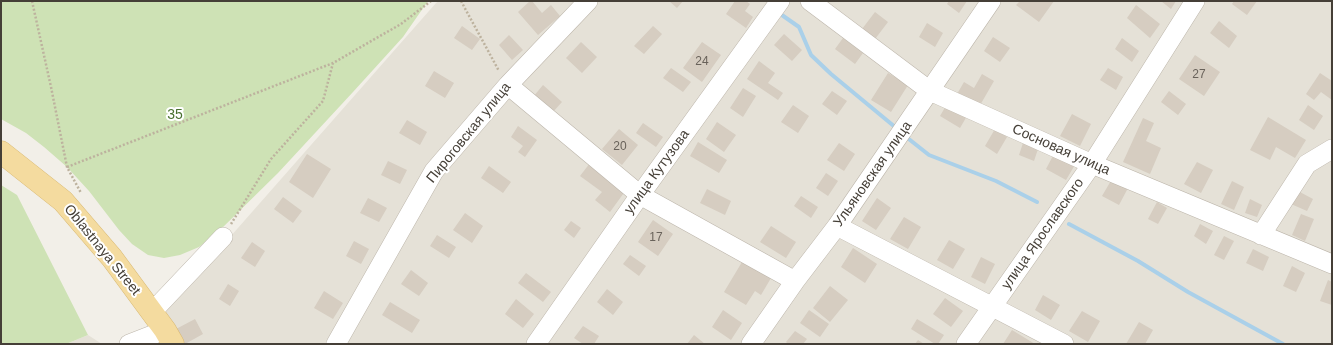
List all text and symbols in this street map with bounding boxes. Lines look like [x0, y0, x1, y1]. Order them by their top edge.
house number: 24 [695, 55, 709, 69]
house number: 27 [1192, 68, 1206, 82]
street label: Пироговская улица [423, 79, 515, 187]
park label: 35 [167, 107, 183, 123]
street label: Ульяновская улица [830, 118, 916, 230]
street label: Сосновая улица [1009, 121, 1113, 179]
street label: улица Кутузова [621, 127, 693, 217]
house number: 20 [613, 140, 627, 154]
street label: улица Ярославского [998, 175, 1088, 293]
street label: Oblastnaya Street [60, 201, 144, 299]
house number: 17 [649, 231, 663, 245]

